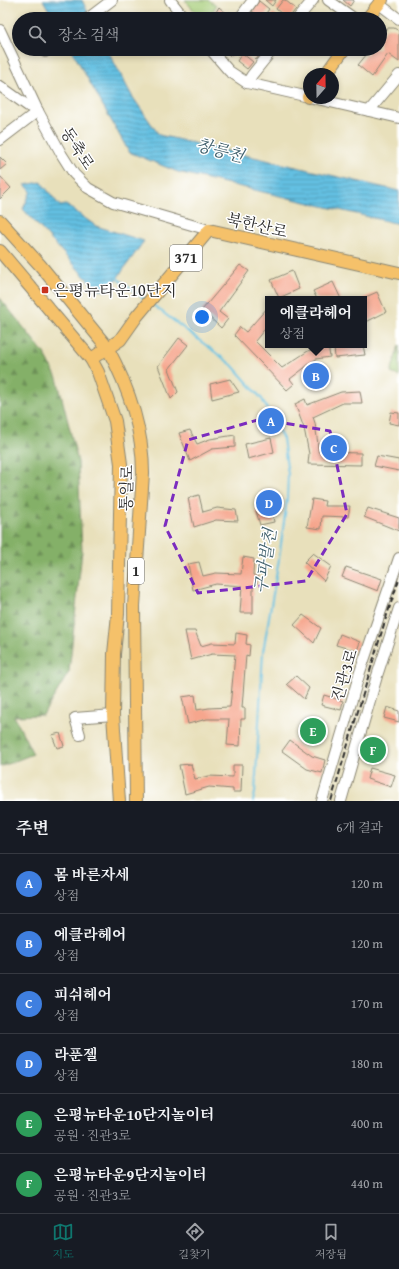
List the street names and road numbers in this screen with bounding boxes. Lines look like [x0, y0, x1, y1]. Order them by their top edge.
street label: 동축로 [55, 122, 101, 174]
street label: 북한산로 [224, 206, 290, 244]
road number: 371 [170, 245, 202, 271]
street label: 통일로 [113, 464, 139, 512]
road number: 1 [128, 558, 144, 584]
street label: 진관3로 [325, 645, 364, 704]

